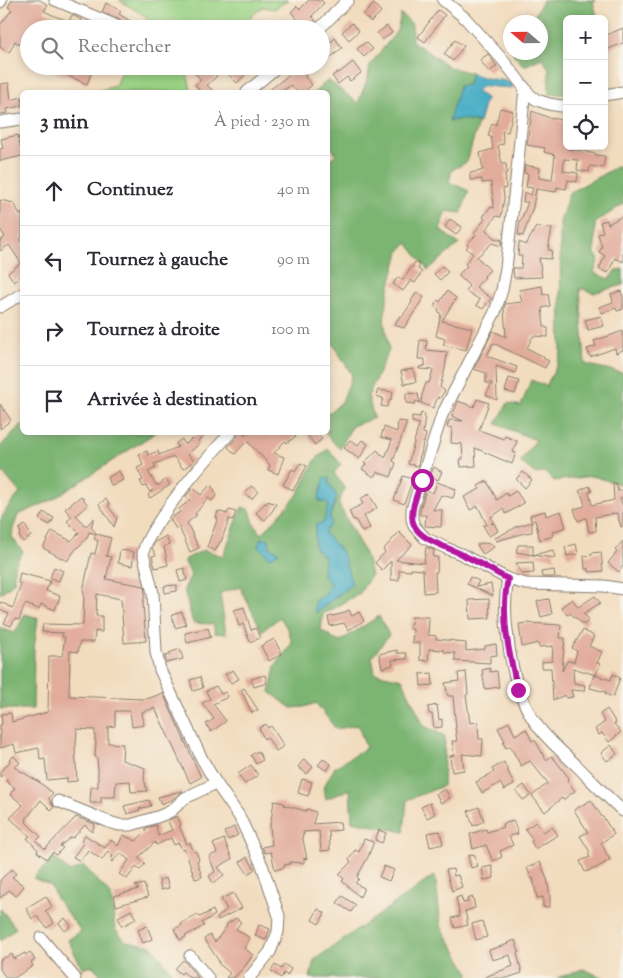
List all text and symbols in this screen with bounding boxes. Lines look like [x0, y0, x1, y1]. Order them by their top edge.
north arrow [503, 15, 548, 60]
map controls [563, 15, 608, 150]
button: + [563, 15, 608, 60]
search box [20, 20, 330, 75]
icon: search [38, 34, 66, 62]
text: Rechercher [78, 34, 171, 61]
button: − [563, 60, 608, 105]
button: locate [563, 105, 608, 150]
text: 3 min [40, 108, 89, 138]
text: À pied · 230 m [214, 111, 310, 134]
icon: ahead [40, 177, 68, 205]
text: Continuez [87, 177, 173, 204]
text: 40 m [277, 179, 310, 202]
icon: left [40, 247, 68, 275]
text: Tournez à gauche [87, 247, 228, 274]
text: 90 m [277, 249, 310, 272]
icon: right [40, 317, 68, 345]
text: Tournez à droite [87, 317, 220, 344]
text: 100 m [271, 319, 310, 342]
icon: arrive [40, 387, 68, 415]
text: Arrivée à destination [87, 387, 258, 414]
route start [411, 469, 434, 492]
route end [507, 679, 530, 702]

